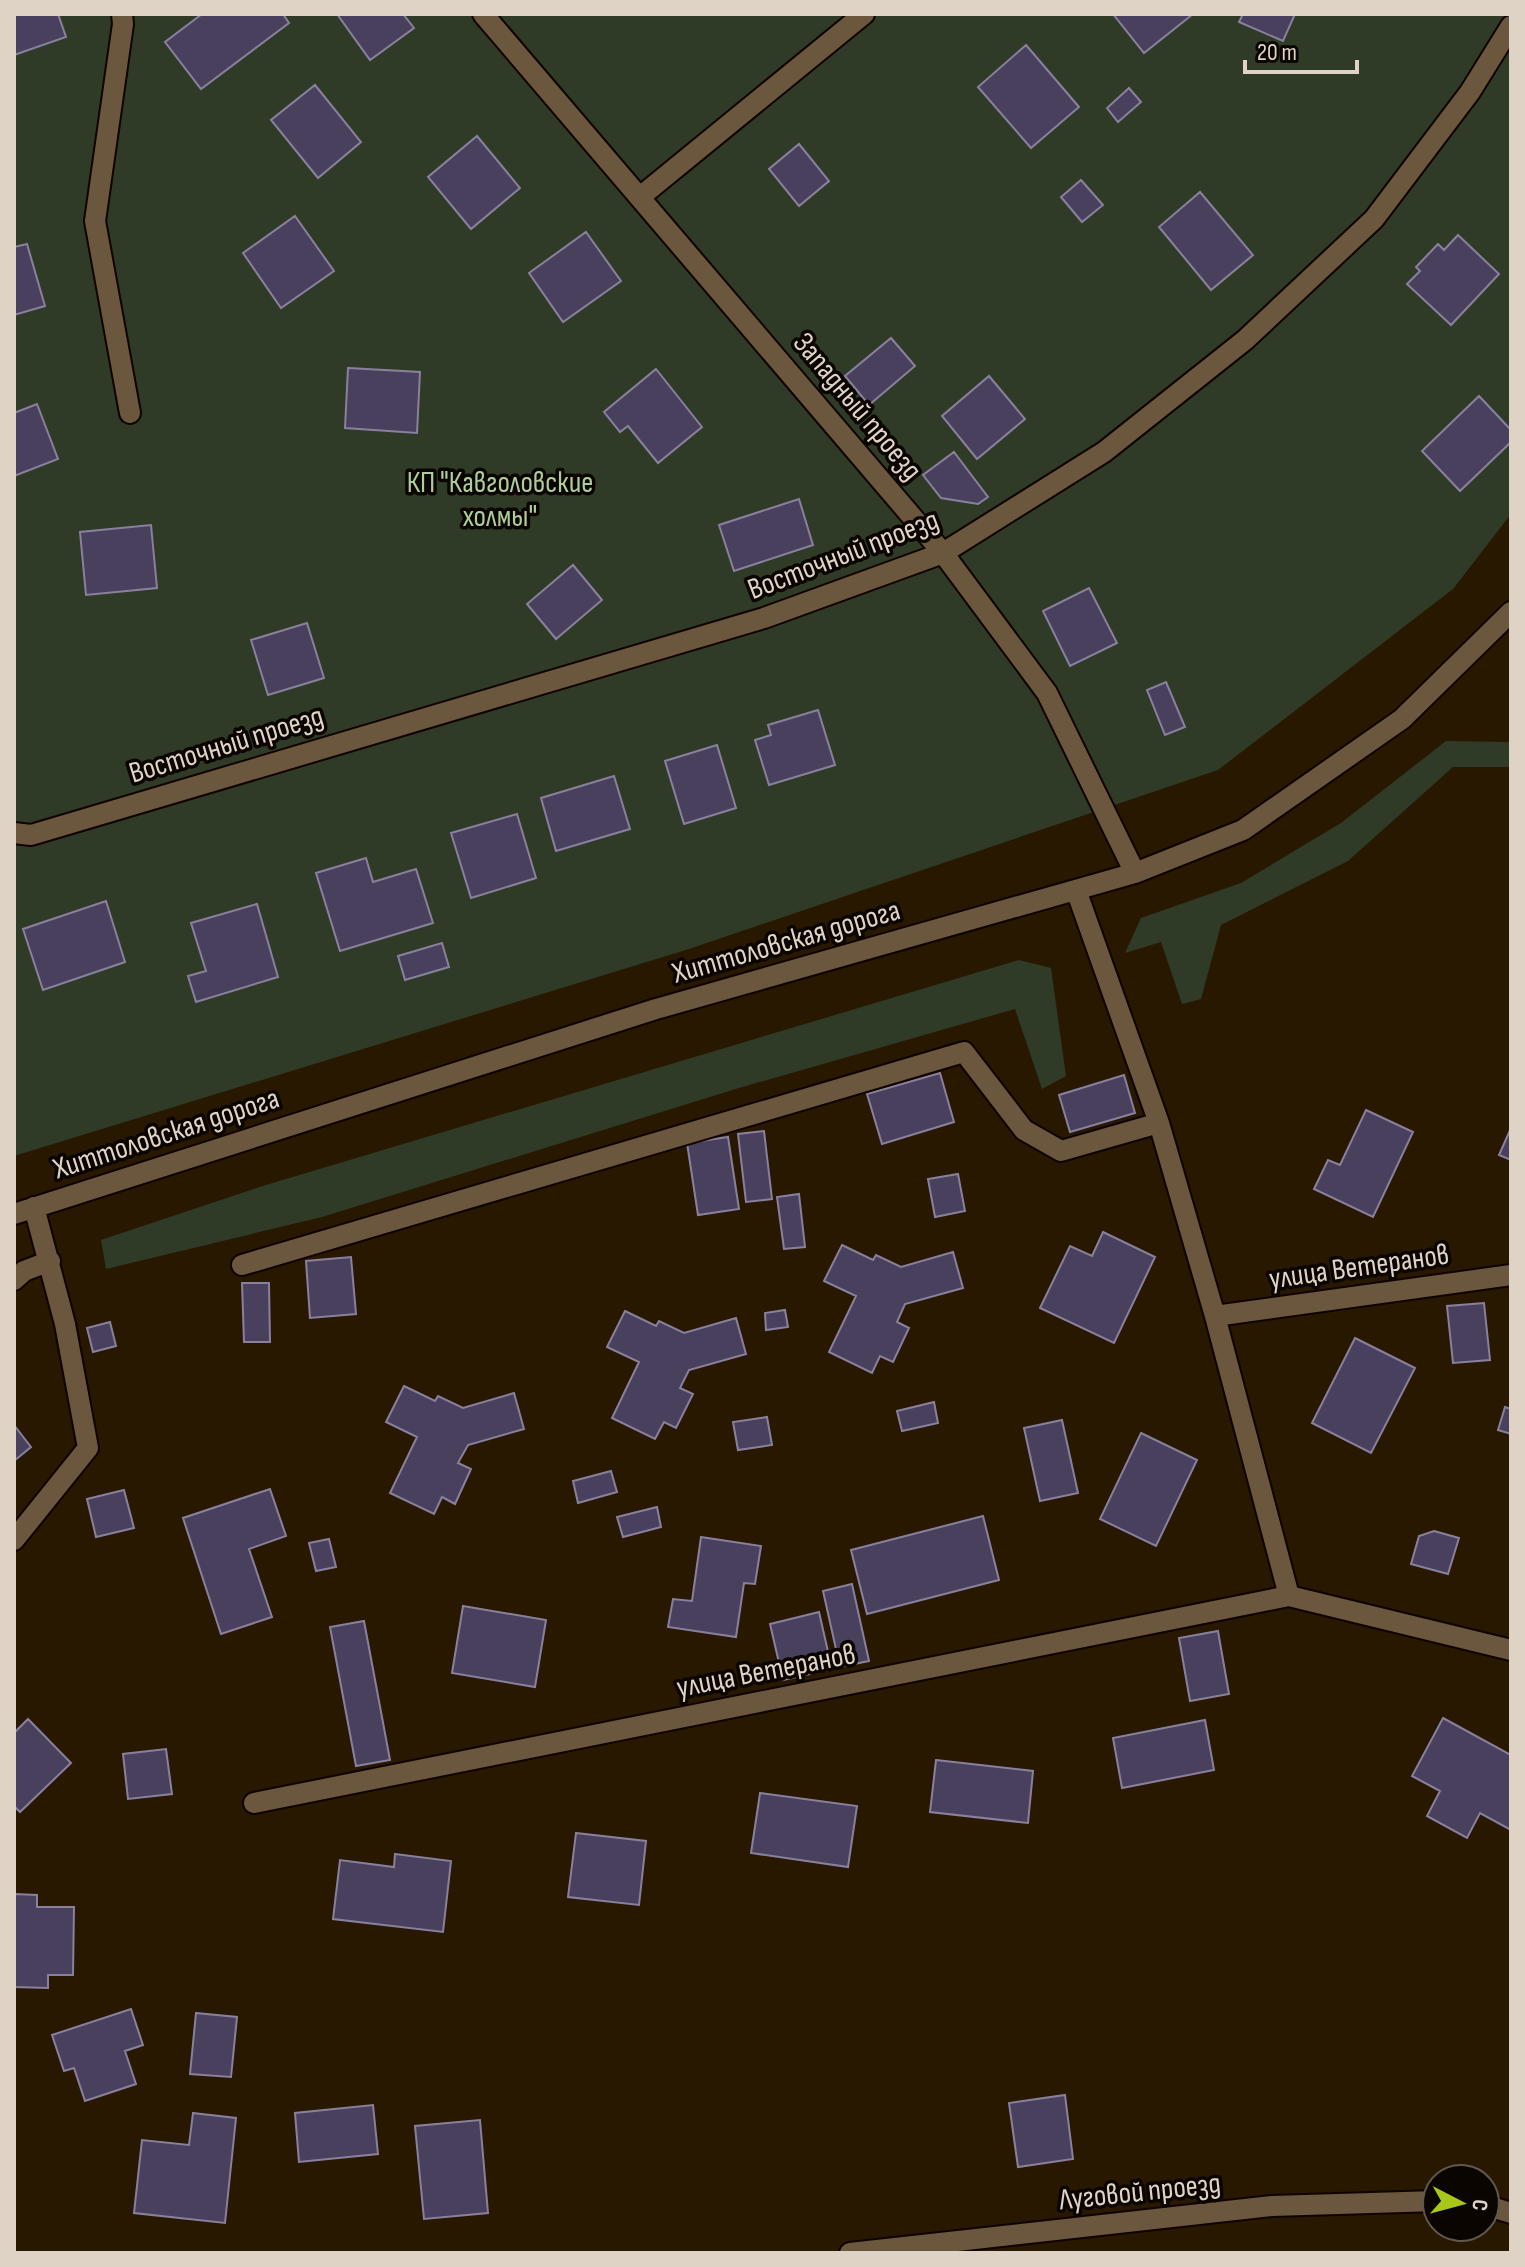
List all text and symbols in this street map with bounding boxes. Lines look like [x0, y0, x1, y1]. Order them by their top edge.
scale bar [1245, 24, 1357, 74]
text: 20 m [1257, 38, 1297, 67]
street label: Западный проезд [785, 326, 929, 488]
park label: КП "Кавголовские холмы" [407, 465, 593, 535]
street label: Восточный проезд [743, 502, 944, 608]
street label: Восточный проезд [125, 698, 328, 792]
street label: Хиттоловская дорога [667, 892, 904, 992]
street label: Хиттоловская дорога [48, 1081, 284, 1188]
street label: улица Ветеранов [1267, 1237, 1451, 1297]
street label: улица Ветеранов [674, 1636, 859, 1706]
north arrow [1421, 2163, 1501, 2243]
street label: Луговой проезд [1057, 2166, 1223, 2218]
text: С [1465, 2198, 1493, 2212]

